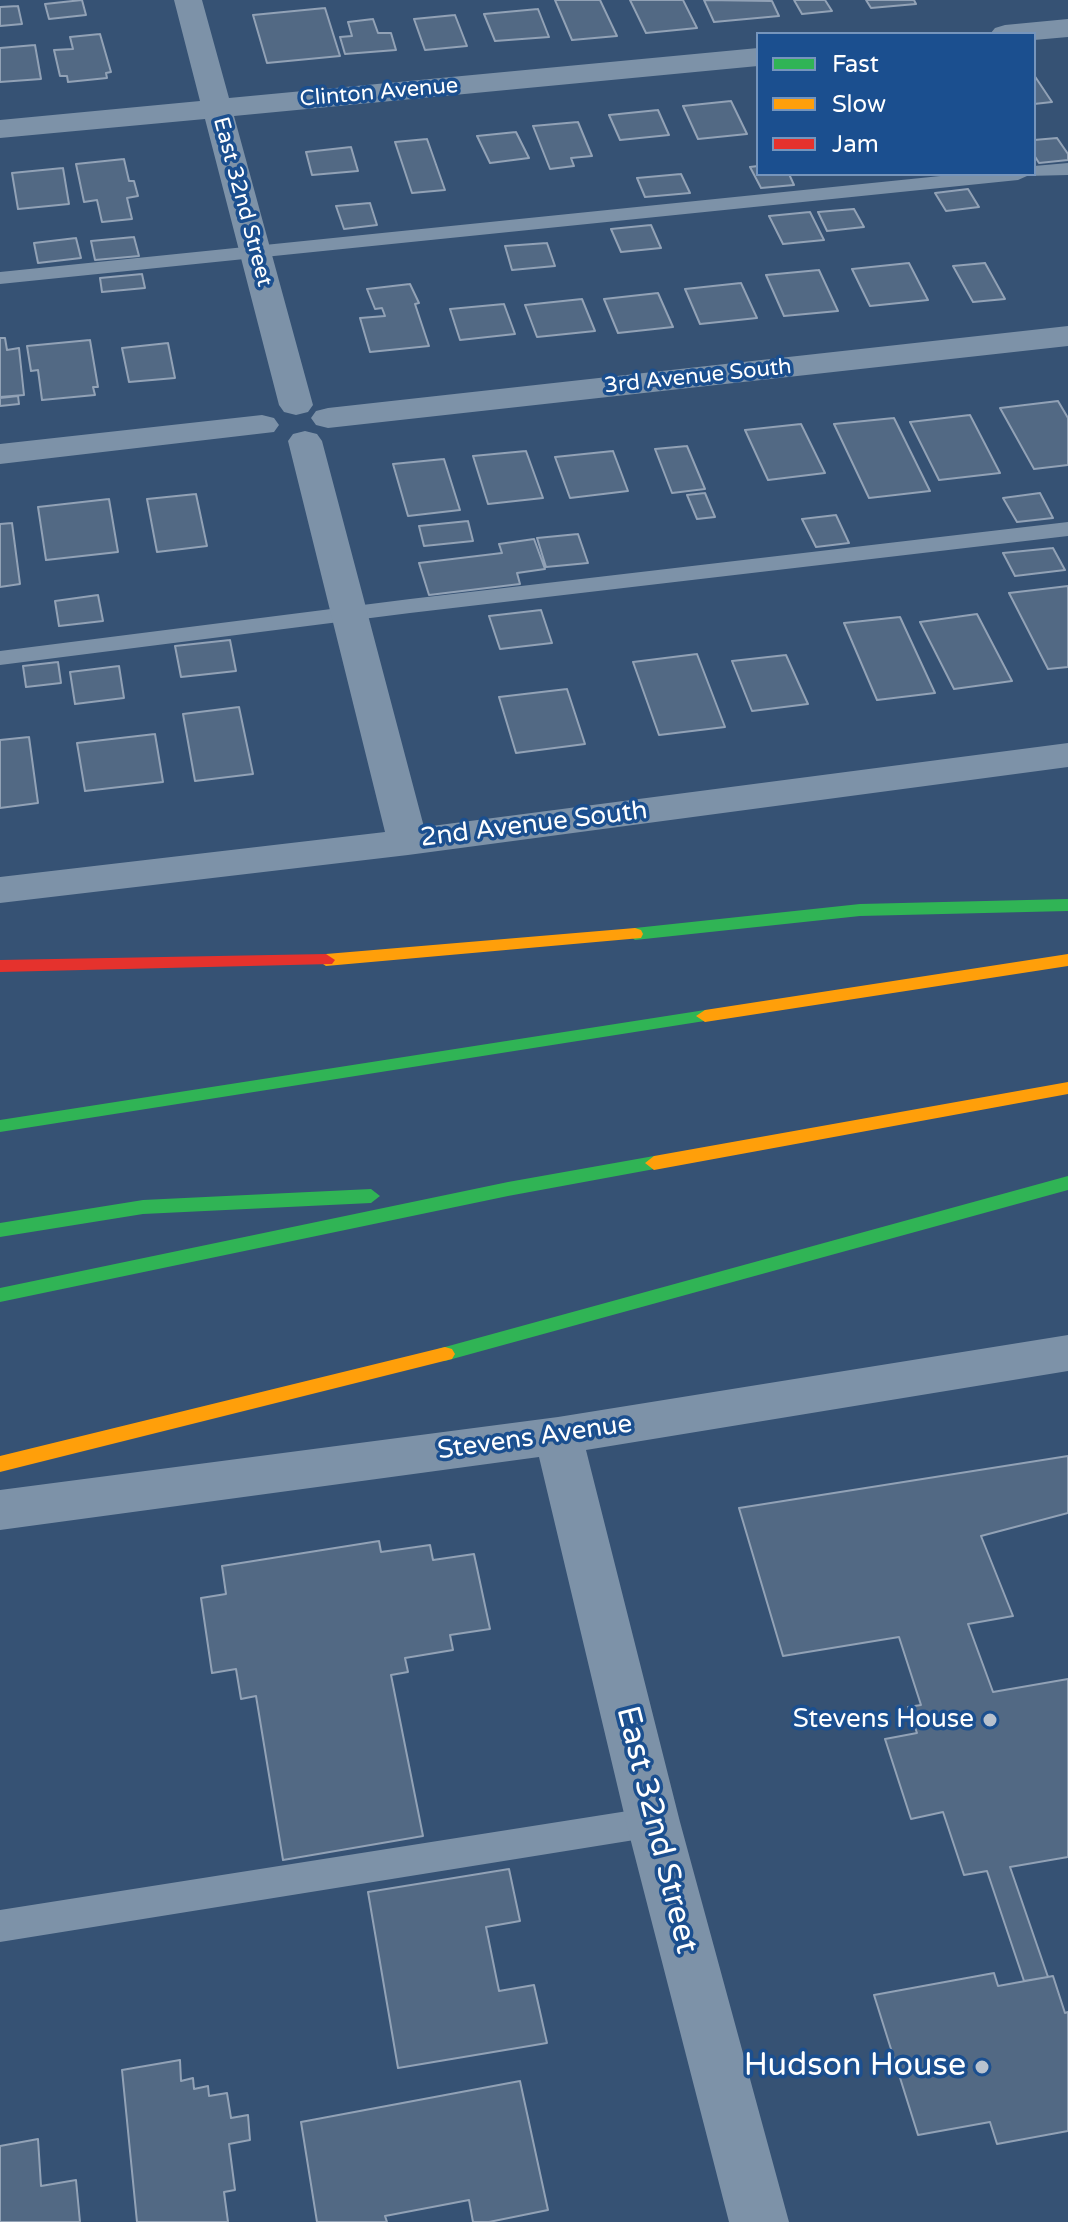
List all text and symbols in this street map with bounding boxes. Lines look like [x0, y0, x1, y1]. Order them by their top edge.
legend [756, 32, 1036, 176]
text: Fast [832, 50, 879, 79]
street label: Clinton Avenue [299, 73, 459, 113]
text: Slow [832, 90, 886, 119]
street label: East 32nd Street [207, 114, 277, 290]
text: Jam [832, 130, 879, 159]
street label: 3rd Avenue South [603, 354, 793, 400]
street label: 2nd Avenue South [419, 796, 649, 854]
street label: Stevens Avenue [436, 1409, 634, 1467]
street label: East 32nd Street [607, 1702, 705, 1958]
place label: Stevens House [793, 1704, 974, 1736]
marker: Stevens House [981, 1711, 999, 1729]
place label: Hudson House [744, 2048, 966, 2086]
marker: Hudson House [973, 2058, 991, 2076]

